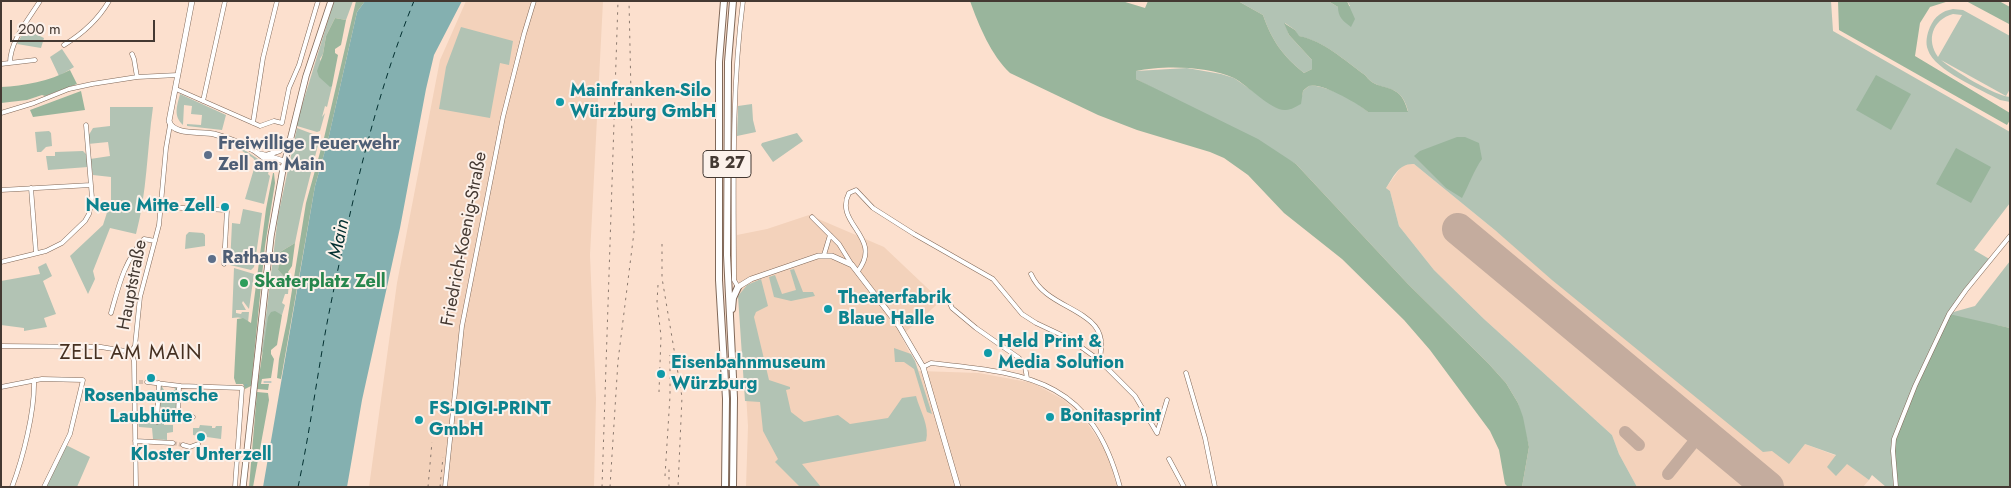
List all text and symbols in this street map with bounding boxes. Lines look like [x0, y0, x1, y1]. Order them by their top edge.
scale bar [12, 10, 158, 42]
text: 200 m [18, 18, 61, 40]
place label: Mainfranken-Silo Würzburg GmbH [570, 81, 716, 124]
marker: Mainfranken-Silo Würzburg GmbH [554, 96, 566, 108]
place label: Freiwillige Feuerwehr Zell am Main [218, 134, 400, 176]
marker: Freiwillige Feuerwehr Zell am Main [202, 149, 214, 161]
street label: Friedrich-Koenig-Straße [438, 150, 492, 328]
road number: B 27 [703, 150, 751, 178]
place label: Neue Mitte Zell [86, 196, 215, 218]
marker: Neue Mitte Zell [219, 201, 231, 213]
water label: Main [325, 217, 355, 261]
street label: Hauptstraße [114, 238, 152, 332]
place label: Rathaus [222, 248, 288, 270]
marker: Rathaus [206, 253, 218, 265]
place label: Skaterplatz Zell [254, 272, 386, 294]
marker: Skaterplatz Zell [238, 277, 250, 289]
place label: Theaterfabrik Blaue Halle [838, 288, 952, 330]
marker: Theaterfabrik Blaue Halle [822, 303, 834, 315]
place label: Held Print & Media Solution [998, 332, 1124, 374]
district label: ZELL AM MAIN [58, 342, 204, 366]
marker: Held Print & Media Solution [982, 347, 994, 359]
place label: Eisenbahnmuseum Würzburg [671, 353, 826, 396]
marker: Eisenbahnmuseum Würzburg [655, 368, 667, 380]
marker: Rosenbaumsche Laubhütte [145, 372, 157, 384]
place label: Rosenbaumsche Laubhütte [84, 386, 218, 428]
place label: FS-DIGI-PRINT GmbH [429, 399, 551, 442]
place label: Bonitasprint [1060, 406, 1161, 428]
marker: Bonitasprint [1044, 411, 1056, 423]
marker: FS-DIGI-PRINT GmbH [413, 414, 425, 426]
marker: Kloster Unterzell [195, 431, 207, 443]
place label: Kloster Unterzell [130, 445, 272, 467]

